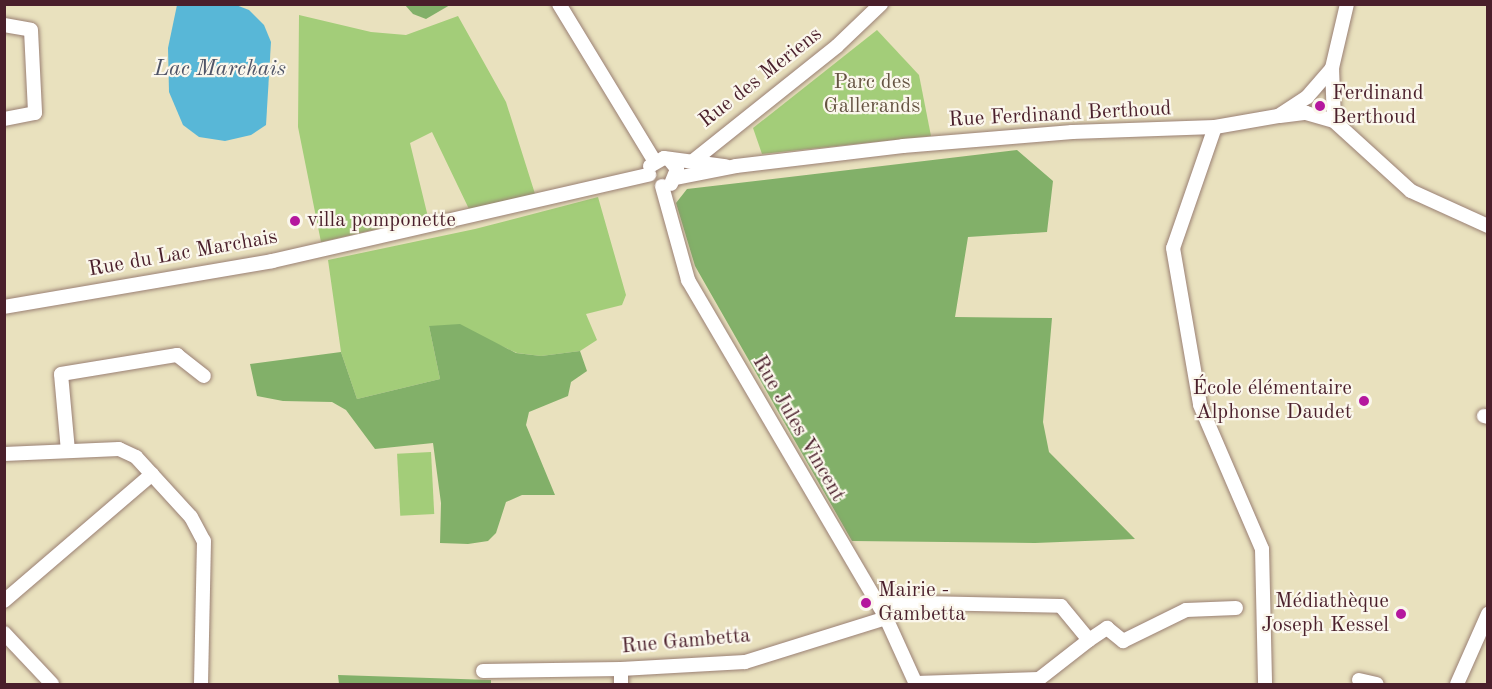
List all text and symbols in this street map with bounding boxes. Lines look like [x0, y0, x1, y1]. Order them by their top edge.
street label: Rue des Meriens [695, 22, 827, 134]
water label: Lac Marchais [154, 57, 286, 83]
park label: Parc des Gallerands [824, 70, 920, 120]
place label: Ferdinand Berthoud [1332, 81, 1424, 131]
street label: Rue Ferdinand Berthoud [948, 97, 1172, 133]
marker: Ferdinand Berthoud [1313, 99, 1327, 113]
place label: villa pomponette [307, 208, 456, 234]
marker: villa pomponette [288, 214, 302, 228]
street label: Rue du Lac Marchais [86, 225, 280, 283]
street label: Rue Jules Vincent [746, 351, 850, 507]
place label: École élémentaire Alphonse Daudet [1192, 376, 1352, 426]
marker: École élémentaire Alphonse Daudet [1357, 394, 1371, 408]
place label: Mairie - Gambetta [878, 578, 966, 628]
place label: Médiathèque Joseph Kessel [1261, 589, 1389, 639]
marker: Mairie - Gambetta [859, 596, 873, 610]
marker: Médiathèque Joseph Kessel [1394, 607, 1408, 621]
street label: Rue Gambetta [620, 624, 752, 660]

